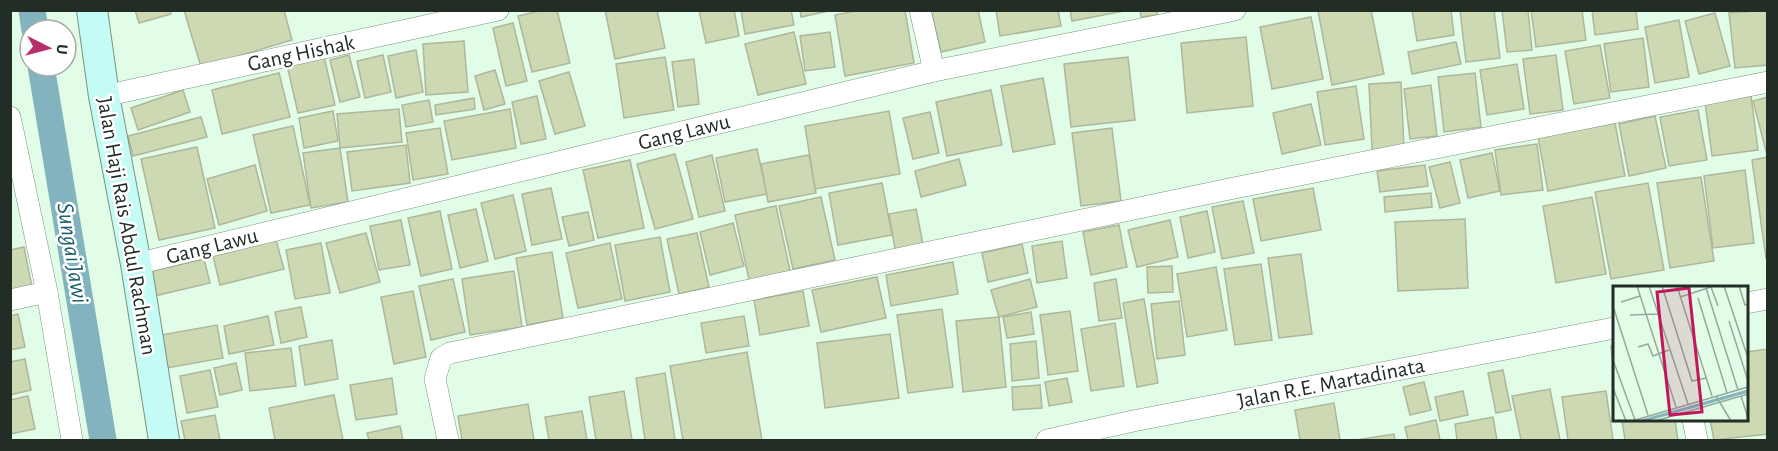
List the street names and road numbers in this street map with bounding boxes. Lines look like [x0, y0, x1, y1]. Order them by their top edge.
street label: Gang Hishak [246, 31, 356, 75]
street label: Jalan Haji Rais Abdul Rachman [93, 95, 161, 357]
street label: Gang Lawu [636, 110, 732, 154]
street label: Gang Lawu [164, 224, 260, 268]
street label: Jalan R.E. Martadinata [1236, 354, 1426, 412]

